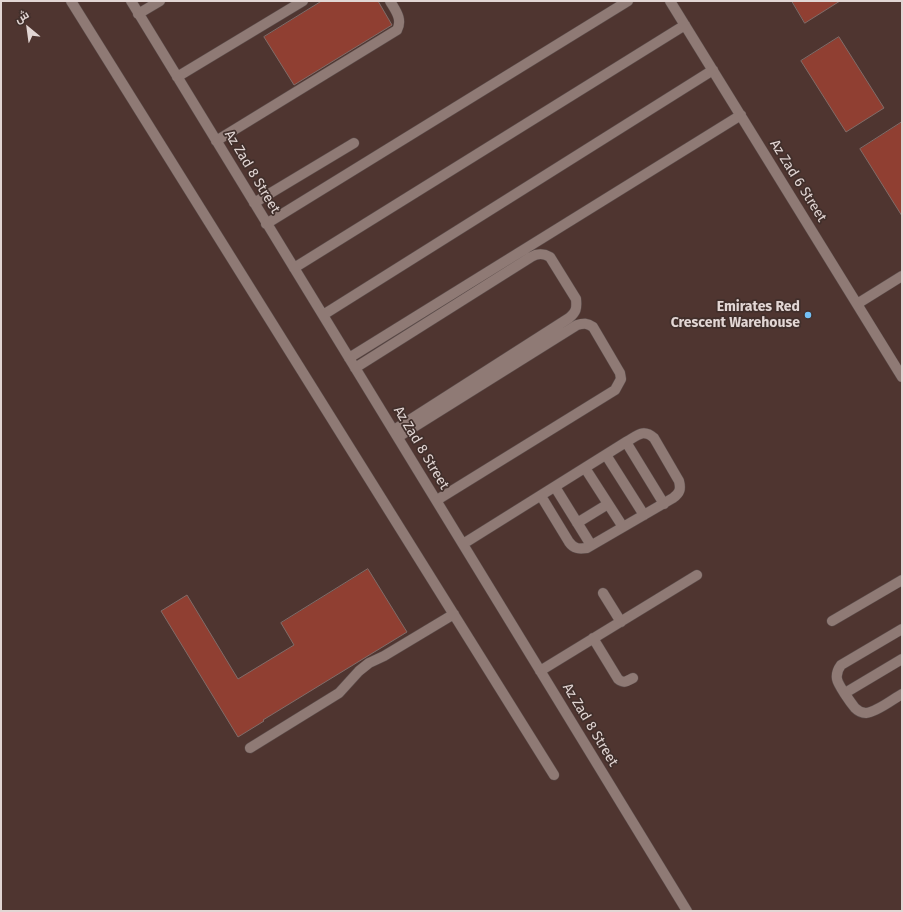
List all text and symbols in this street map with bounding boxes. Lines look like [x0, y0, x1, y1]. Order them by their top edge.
north arrow [8, 8, 48, 48]
text: ش [13, 8, 31, 26]
street label: Az Zad 8 Street [221, 127, 283, 217]
street label: Az Zad 6 Street [766, 137, 830, 225]
place label: Emirates Red Crescent Warehouse [671, 299, 800, 332]
marker: Emirates Red Crescent Warehouse [803, 310, 813, 320]
street label: Az Zad 8 Street [390, 403, 452, 493]
street label: Az Zad 8 Street [559, 680, 621, 770]

